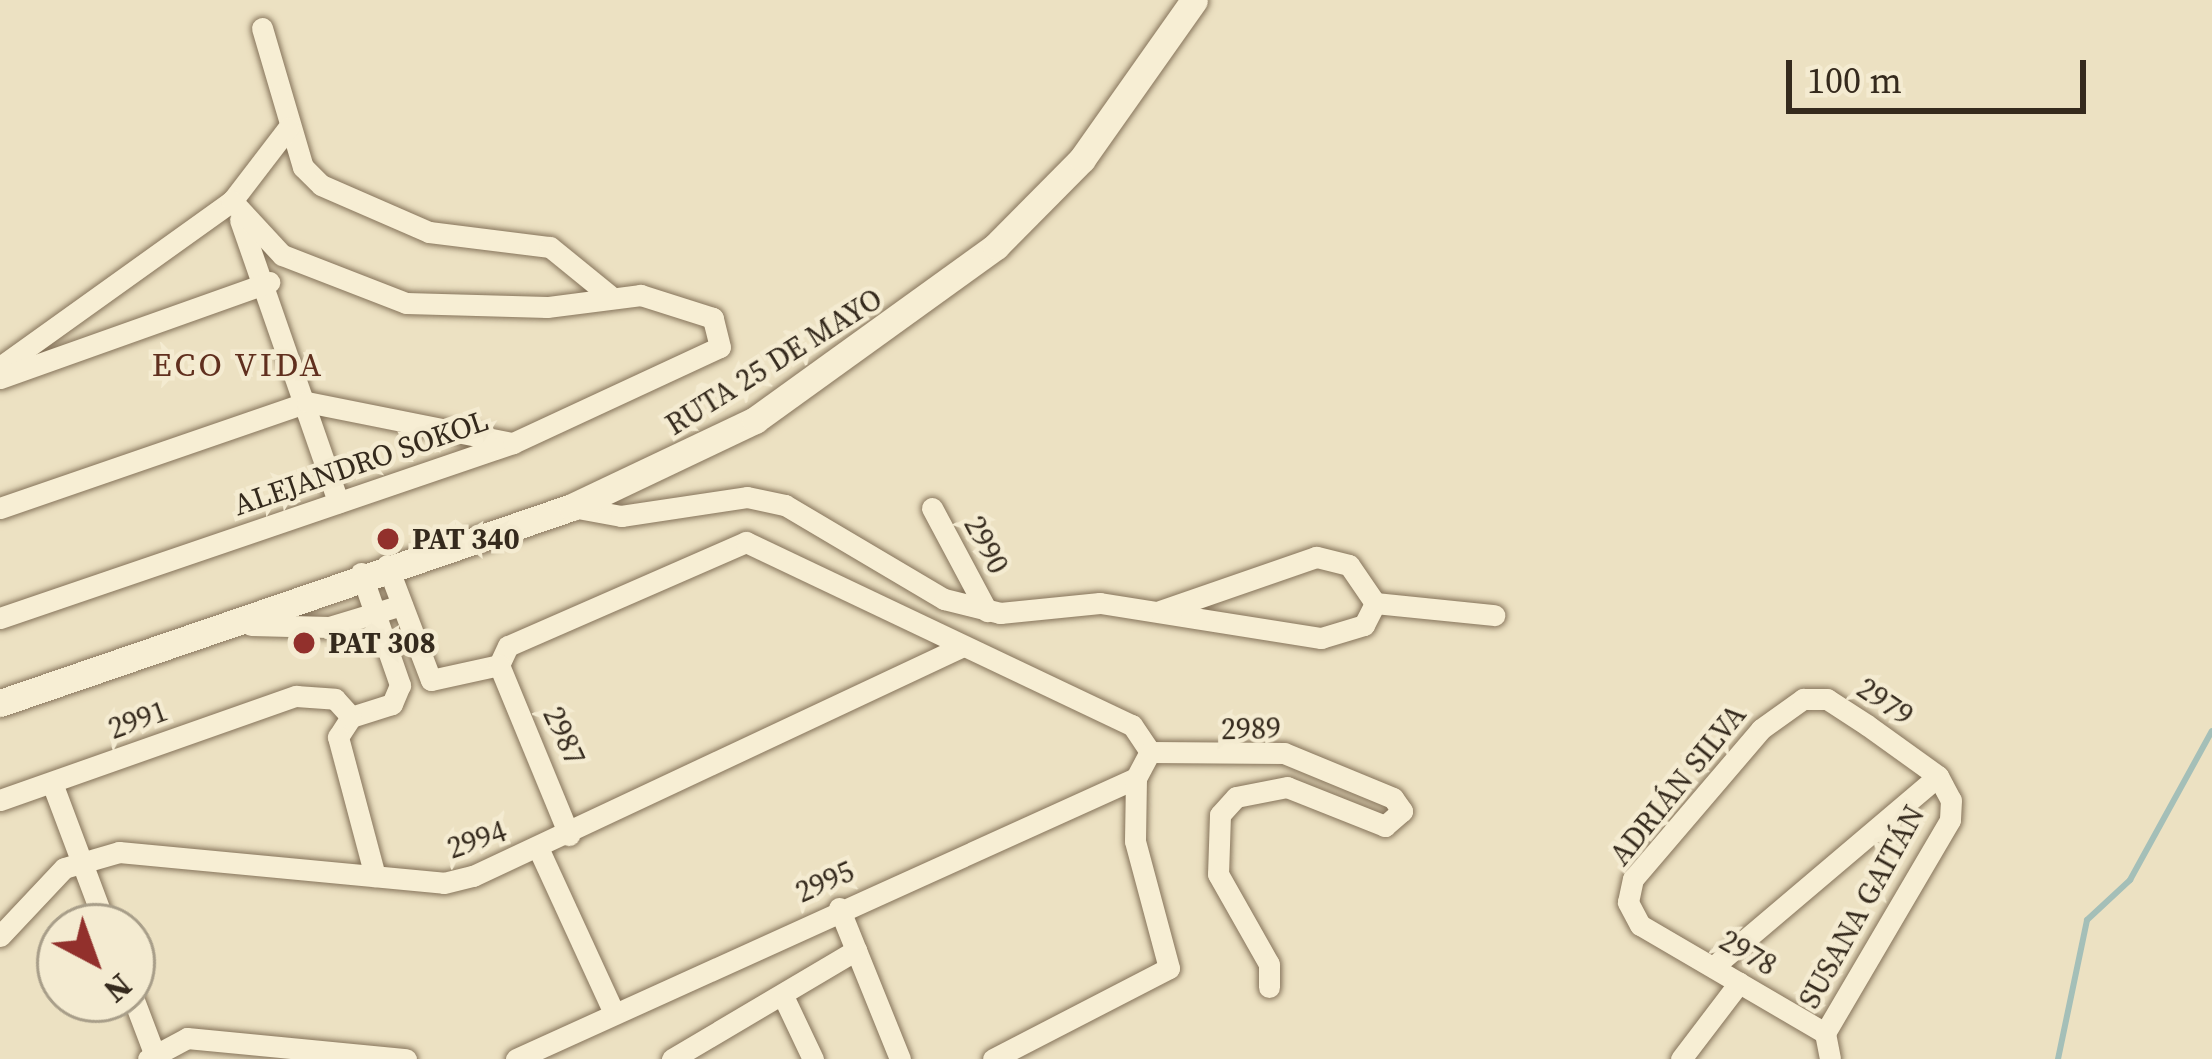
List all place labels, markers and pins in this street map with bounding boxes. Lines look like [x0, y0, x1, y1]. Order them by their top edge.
place label: PAT 340 [412, 521, 520, 557]
marker: PAT 340 [375, 526, 401, 552]
place label: PAT 308 [328, 625, 436, 661]
marker: PAT 308 [291, 630, 317, 656]

